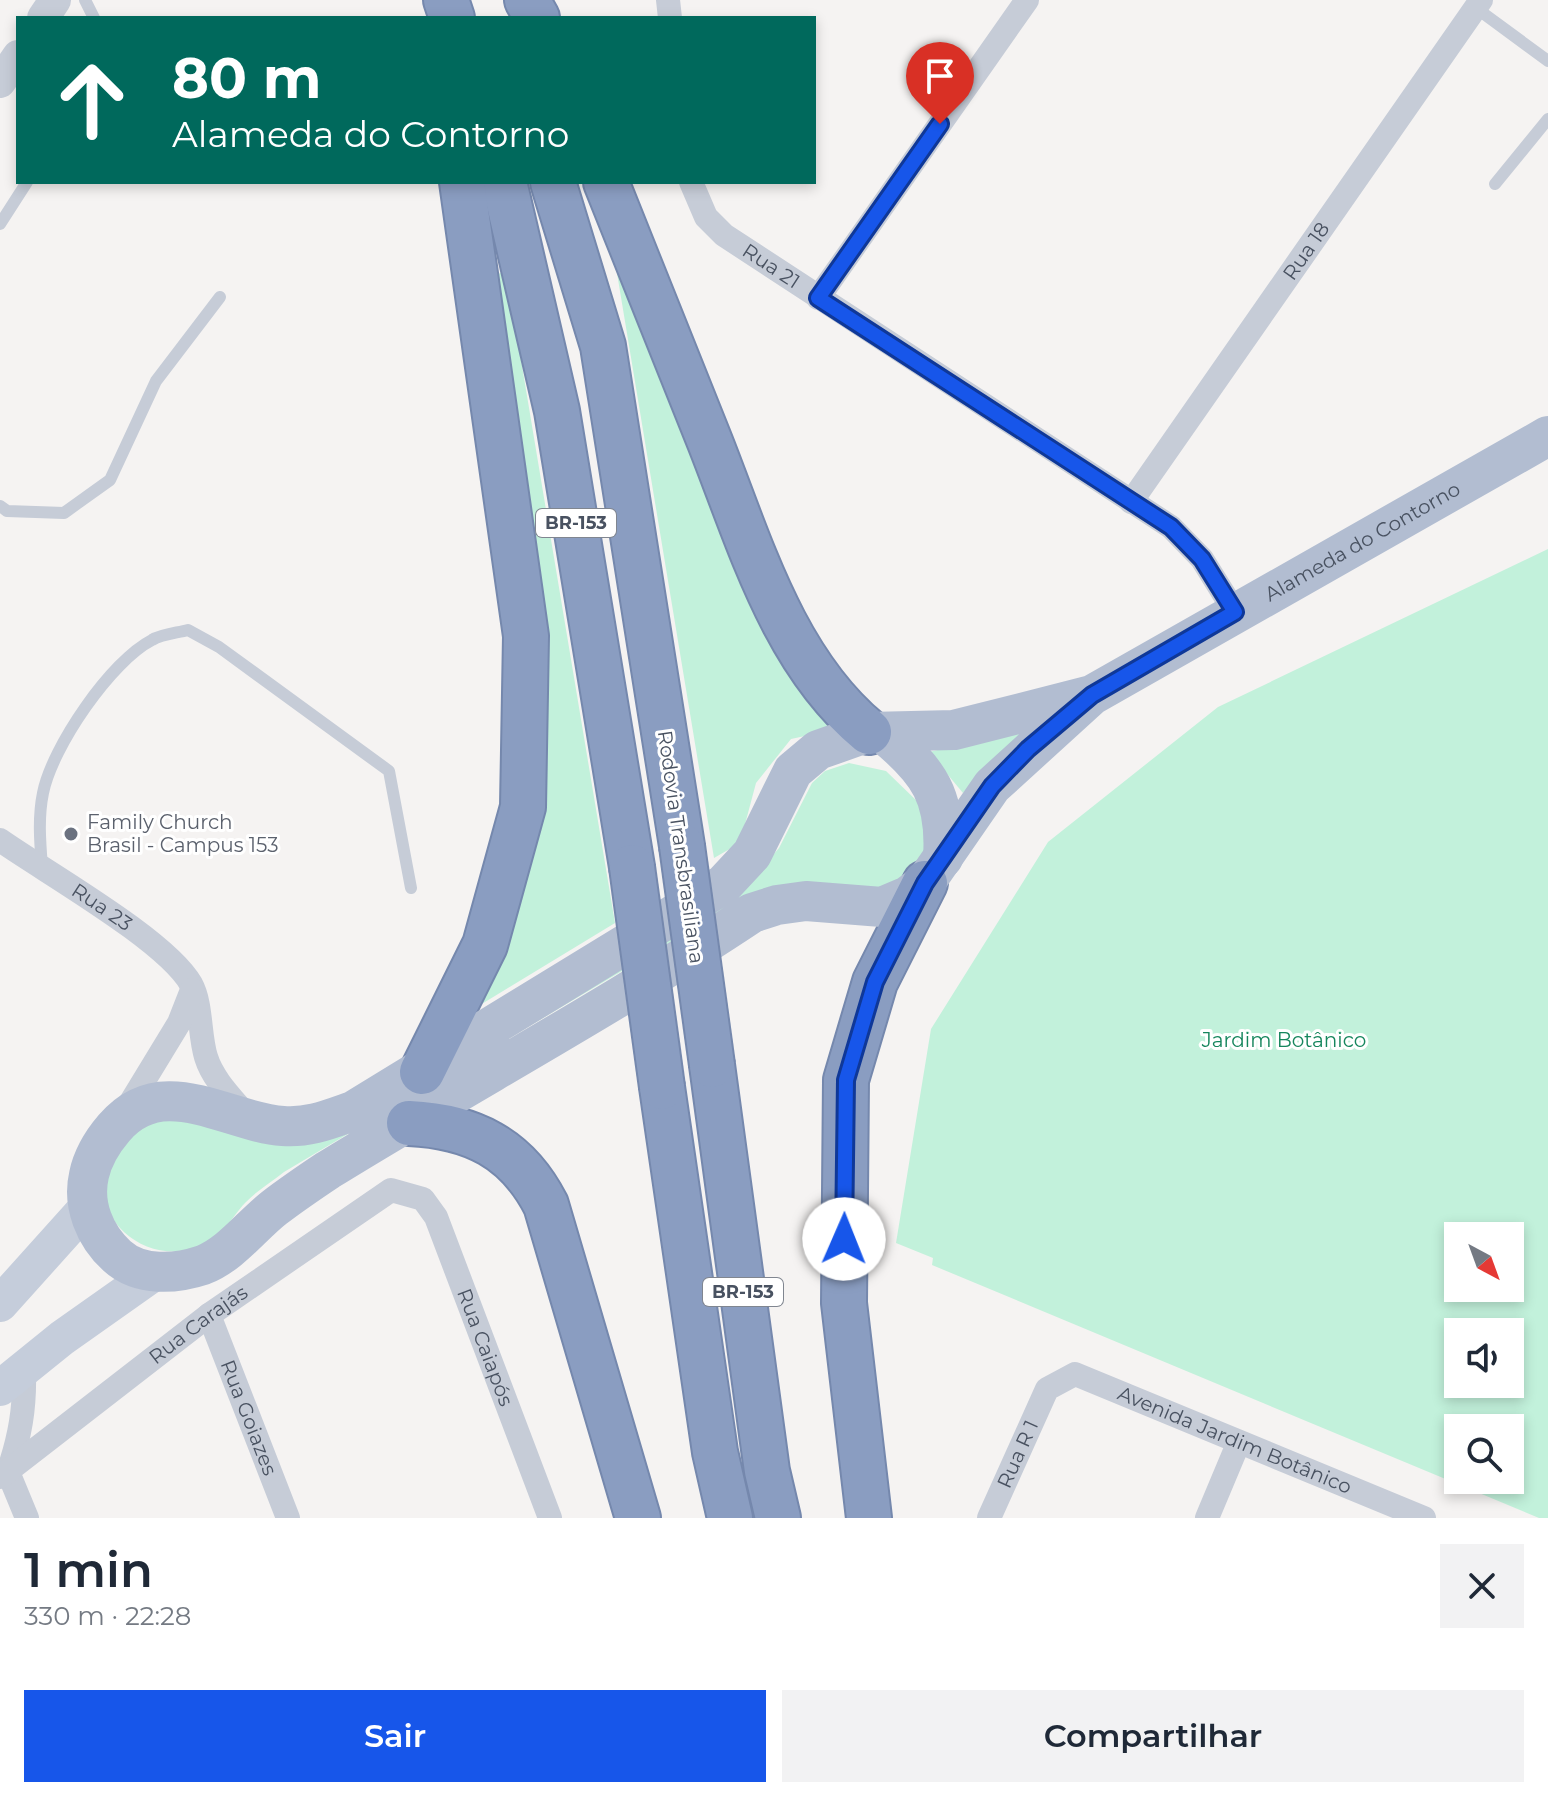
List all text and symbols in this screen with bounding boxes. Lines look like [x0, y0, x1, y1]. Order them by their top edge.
pin [906, 42, 974, 124]
text: 80 m [172, 44, 322, 112]
icon: ahead [40, 48, 144, 152]
icon: arrive [918, 54, 962, 98]
text: Alameda do Contorno [172, 112, 569, 156]
street label: Rua 18 [1278, 217, 1334, 285]
street label: Rua 21 [738, 238, 804, 293]
street label: Alameda do Contorno [1260, 476, 1464, 606]
road number: BR-153 [536, 509, 616, 537]
street label: Rodovia Transbrasiliana [653, 729, 709, 965]
place label: Family Church Brasil - Campus 153 [87, 810, 279, 857]
marker: Family Church Brasil - Campus 153 [62, 825, 80, 843]
street label: Rua 23 [67, 878, 137, 936]
park label: Jardim Botânico [1201, 1028, 1366, 1052]
position arrow [802, 1197, 886, 1281]
north arrow [1444, 1222, 1524, 1302]
map controls [1444, 1222, 1524, 1494]
road number: BR-153 [703, 1278, 783, 1306]
street label: Rua Carajás [144, 1280, 252, 1369]
street label: Rua Caiapós [452, 1285, 519, 1410]
button: sound [1444, 1318, 1524, 1398]
street label: Rua Goiazes [216, 1356, 282, 1479]
street label: Avenida Jardim Botânico [1114, 1381, 1355, 1499]
button: search [1444, 1414, 1524, 1494]
street label: Rua R 1 [992, 1416, 1043, 1492]
text: 1 min [24, 1541, 153, 1599]
button: close [1440, 1544, 1524, 1628]
text: 330 m · 22:28 [24, 1600, 191, 1632]
button: Sair [24, 1690, 766, 1782]
button: Compartilhar [782, 1690, 1524, 1782]

